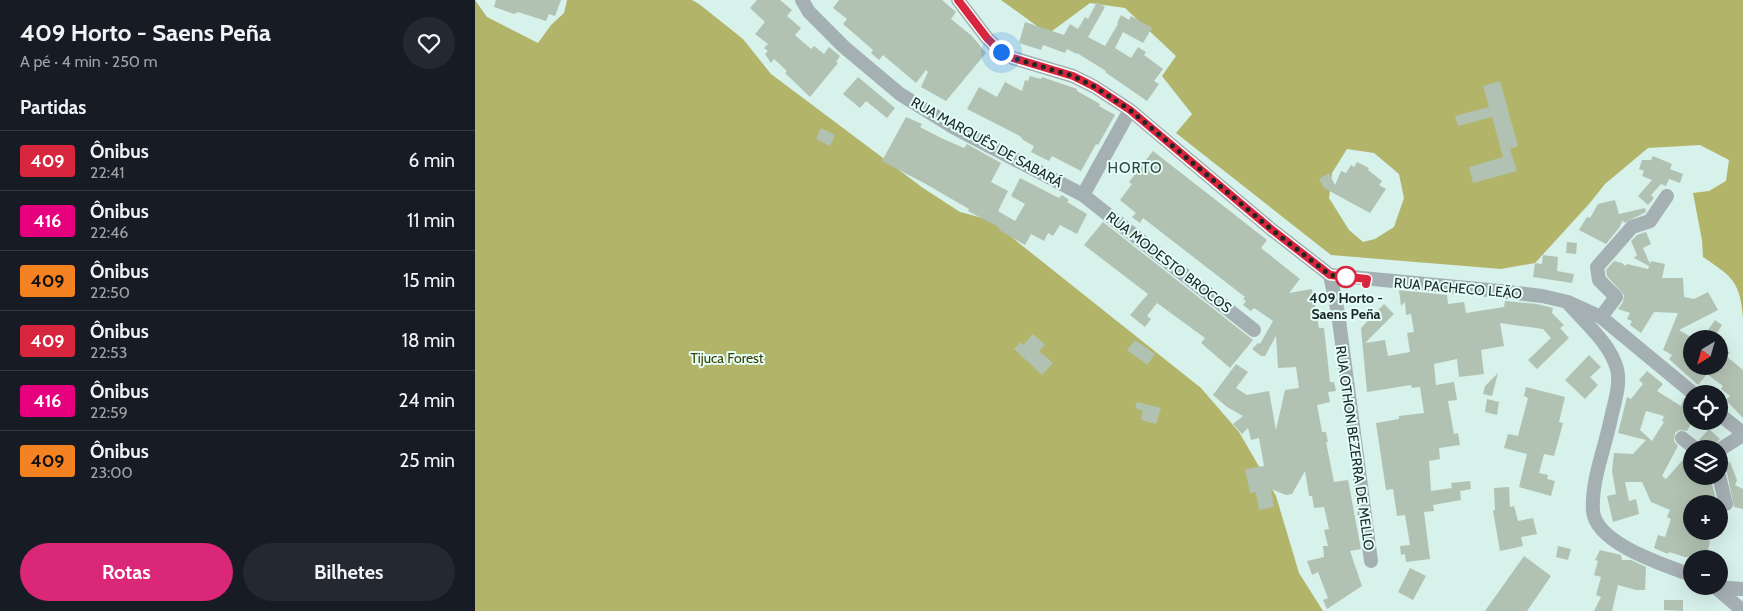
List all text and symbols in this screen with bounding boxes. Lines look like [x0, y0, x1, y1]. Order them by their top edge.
button: heart [403, 17, 455, 69]
text: 409 Horto - Saens Peña [20, 18, 271, 47]
your location [989, 40, 1014, 65]
text: A pé · 4 min · 250 m [20, 52, 158, 71]
street label: RUA MARQUÊS DE SABARÁ [908, 93, 1066, 191]
text: Partidas [20, 96, 86, 119]
text: Ônibus [90, 140, 149, 163]
text: 6 min [409, 149, 455, 172]
text: 409 [30, 150, 65, 172]
district label: HORTO [1107, 159, 1163, 177]
text: 22:41 [90, 163, 125, 182]
text: Ônibus [90, 200, 149, 223]
street label: RUA MODESTO BROCOS [1103, 207, 1235, 317]
text: 11 min [407, 209, 455, 232]
text: 416 [34, 210, 61, 232]
text: 22:46 [90, 223, 128, 242]
text: Ônibus [90, 260, 149, 283]
marker: 409 Horto - Saens Peña [1335, 266, 1357, 288]
text: 15 min [403, 269, 455, 292]
text: 409 [30, 270, 65, 292]
street label: RUA PACHECO LEÃO [1393, 273, 1523, 303]
text: 22:50 [90, 283, 130, 302]
place label: 409 Horto - Saens Peña [1309, 289, 1383, 323]
text: Ônibus [90, 320, 149, 343]
text: 18 min [402, 329, 455, 352]
text: 409 [30, 330, 65, 352]
north arrow [1683, 330, 1727, 375]
map controls [1683, 330, 1728, 595]
text: 22:53 [90, 343, 127, 362]
street label: RUA OTHON BEZERRA DE MELLO [1332, 344, 1378, 552]
park label: Tijuca Forest [690, 349, 764, 367]
text: Ônibus [90, 380, 149, 403]
button: locate [1683, 385, 1728, 430]
text: 24 min [398, 389, 455, 412]
text: 416 [34, 390, 61, 412]
text: 22:59 [90, 403, 128, 422]
text: Ônibus [90, 440, 149, 463]
button: layers [1683, 440, 1728, 485]
text: 25 min [399, 449, 455, 472]
text: 409 [30, 450, 65, 472]
text: 23:00 [90, 463, 133, 482]
button: + [1683, 495, 1728, 540]
button: Rotas [20, 543, 233, 601]
button: Bilhetes [243, 543, 455, 601]
button: − [1683, 550, 1728, 595]

